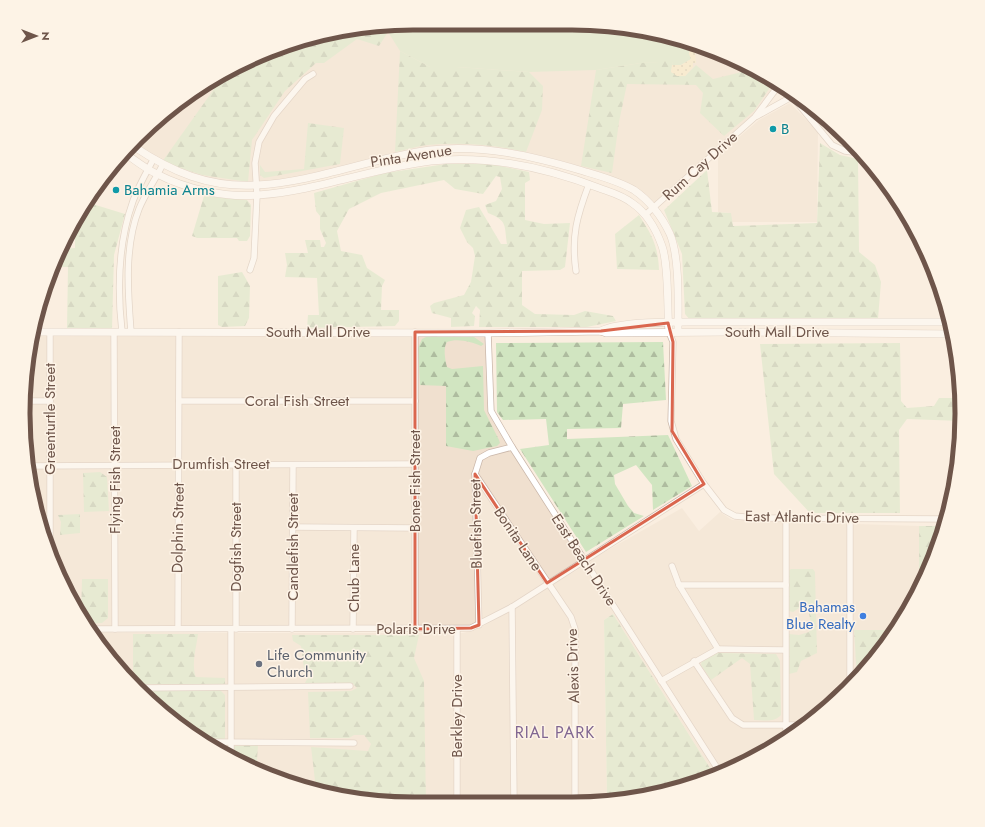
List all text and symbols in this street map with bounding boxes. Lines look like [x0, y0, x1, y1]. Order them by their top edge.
north arrow [16, 16, 56, 56]
text: N [38, 32, 54, 40]
place label: B [781, 118, 789, 140]
marker: B [768, 124, 778, 134]
street label: Rum Cay Drive [658, 126, 743, 206]
street label: Pinta Avenue [369, 139, 453, 173]
place label: Bahamia Arms [124, 179, 215, 201]
marker: Bahamia Arms [111, 185, 121, 195]
street label: South Mall Drive [266, 321, 370, 343]
street label: South Mall Drive [725, 321, 829, 343]
street label: Greenturtle Street [39, 363, 61, 475]
street label: Coral Fish Street [245, 390, 350, 412]
street label: Flying Fish Street [104, 426, 126, 534]
street label: Bone Fish Street [404, 429, 426, 532]
street label: Drumfish Street [172, 453, 270, 475]
street label: Bluefish Street [464, 479, 488, 569]
street label: Dolphin Street [166, 482, 190, 573]
street label: Candlefish Street [282, 493, 304, 601]
street label: Dogfish Street [225, 502, 247, 592]
street label: Bonita Lane [488, 502, 548, 576]
street label: East Atlantic Drive [745, 505, 860, 529]
street label: East Beach Drive [546, 510, 622, 611]
street label: Chub Lane [343, 543, 365, 612]
place label: Bahamas Blue Realty [786, 596, 855, 635]
marker: Bahamas Blue Realty [858, 611, 868, 621]
street label: Polaris Drive [376, 618, 456, 640]
street label: Alexis Drive [561, 628, 585, 704]
place label: Life Community Church [267, 644, 366, 683]
marker: Life Community Church [254, 659, 264, 669]
street label: Berkley Drive [446, 674, 468, 758]
district label: RIAL PARK [515, 721, 595, 744]

